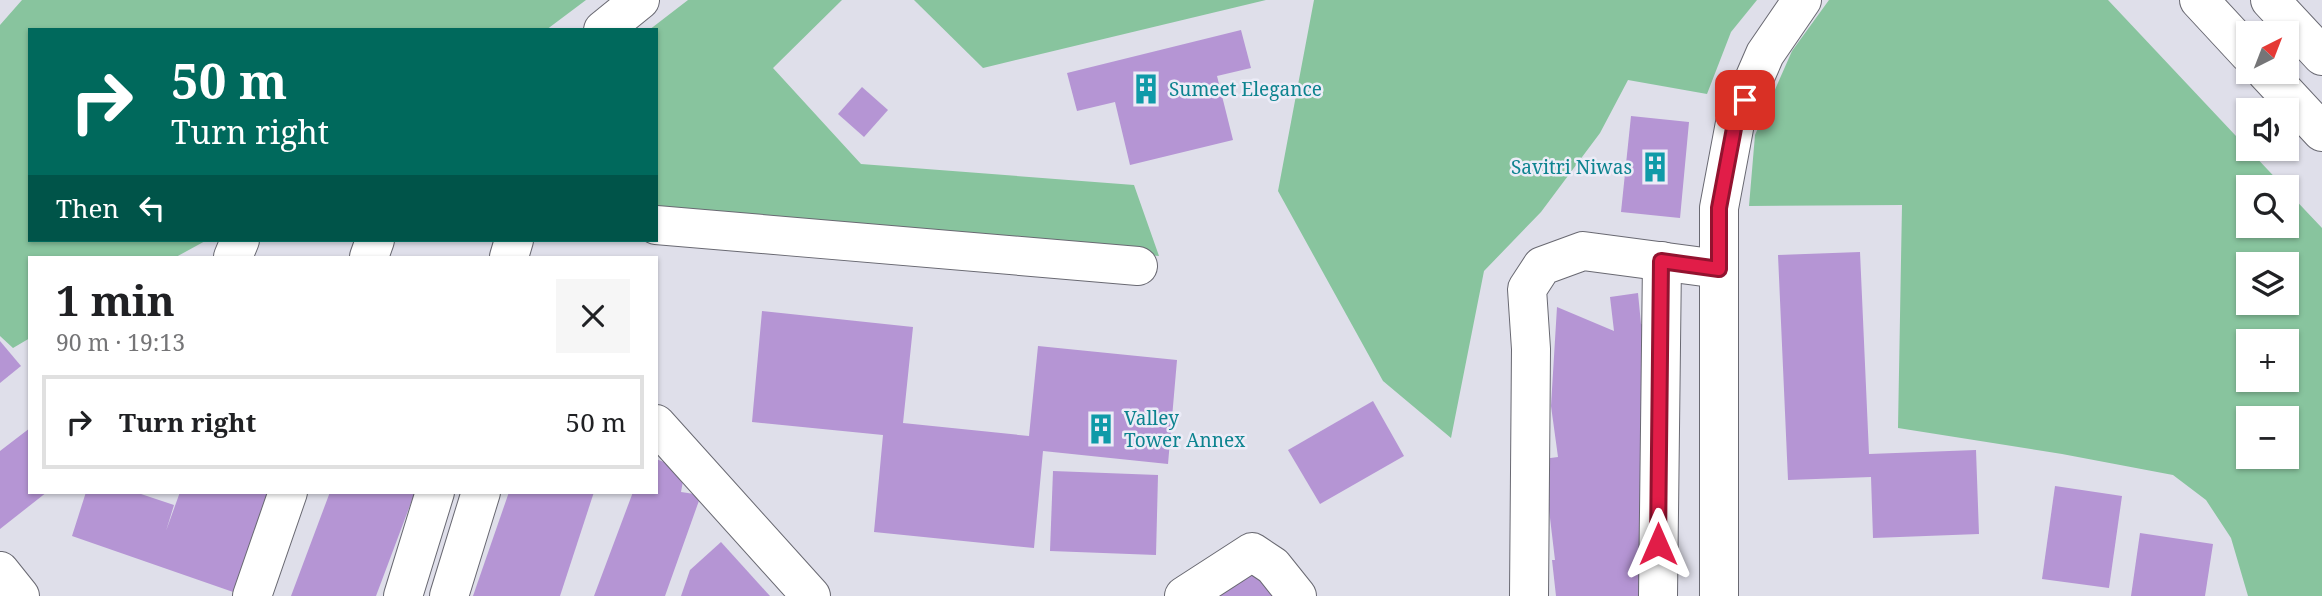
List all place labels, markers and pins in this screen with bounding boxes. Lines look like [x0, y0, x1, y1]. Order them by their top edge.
pin [1715, 70, 1775, 130]
building icon: Sumeet Elegance [1129, 72, 1163, 106]
place label: Sumeet Elegance [1169, 76, 1322, 102]
building icon: Savitri Niwas [1638, 150, 1672, 184]
place label: Savitri Niwas [1511, 154, 1632, 180]
place label: Valley Tower Annex [1124, 405, 1245, 453]
building icon: Valley Tower Annex [1084, 412, 1118, 446]

